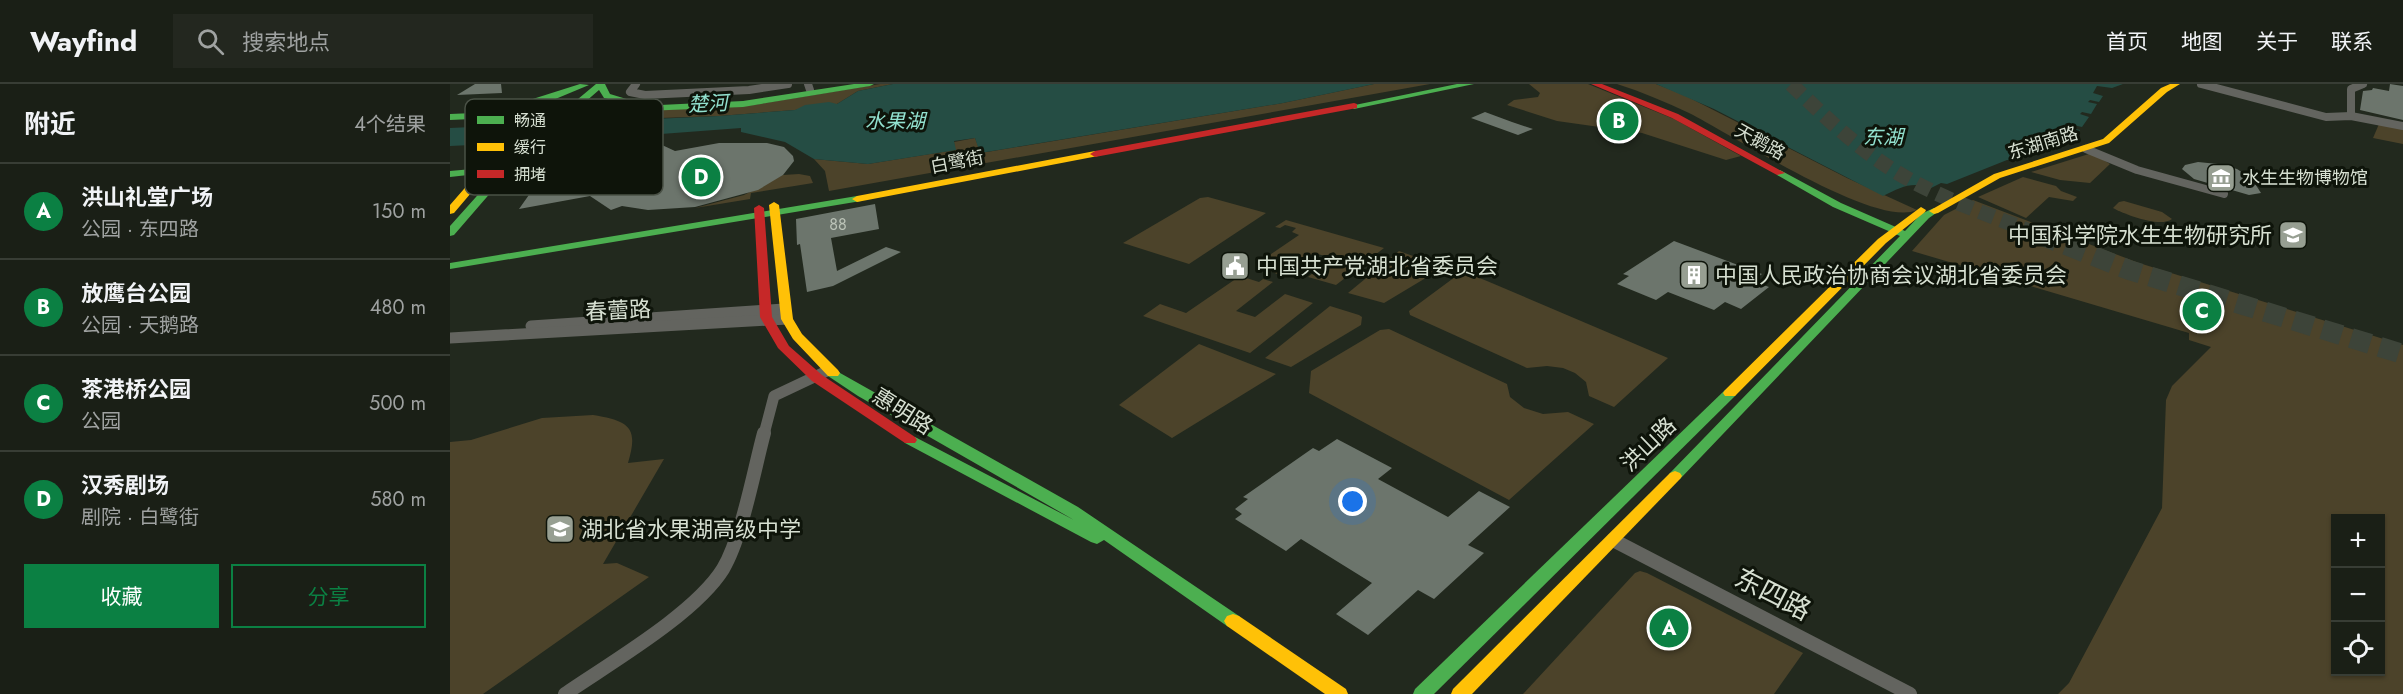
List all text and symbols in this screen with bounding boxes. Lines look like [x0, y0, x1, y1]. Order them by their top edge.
search box [173, 14, 593, 68]
text: Wayfind [30, 21, 137, 62]
icon: search [194, 25, 227, 58]
text: 搜索地点 [242, 26, 330, 58]
text: 首页 [2106, 27, 2148, 57]
text: 地图 [2181, 27, 2223, 57]
text: 关于 [2256, 27, 2298, 57]
text: 联系 [2331, 27, 2373, 57]
water label: 楚河 [687, 88, 733, 120]
legend [465, 99, 663, 195]
pin: B [1600, 99, 1638, 144]
text: 附近 [24, 105, 76, 143]
water label: 水果湖 [865, 107, 928, 136]
text: 畅通 [514, 109, 546, 132]
text: 4个结果 [354, 110, 426, 139]
street label: 天鹅路 [1730, 118, 1790, 166]
street label: 东湖南路 [2005, 120, 2081, 166]
water label: 东湖 [1863, 123, 1906, 152]
text: 缓行 [514, 136, 546, 159]
street label: 白鹭街 [928, 144, 986, 180]
pin: D [682, 154, 720, 200]
museum icon: 水生生物博物馆 [2205, 162, 2237, 194]
text: 拥堵 [514, 163, 546, 186]
place label: 水生生物博物馆 [2242, 165, 2368, 191]
text: 洪山礼堂广场 [81, 181, 213, 213]
text: A [36, 197, 51, 226]
text: 150 m [372, 197, 426, 226]
house number: 88 [829, 213, 847, 236]
text: 公园 · 东四路 [81, 215, 199, 244]
place label: 中国科学院水生生物研究所 [2008, 219, 2272, 251]
school or university icon: 中国科学院水生生物研究所 [2277, 219, 2309, 251]
public building icon: 中国共产党湖北省委员会 [1219, 250, 1251, 282]
place label: 中国共产党湖北省委员会 [1256, 250, 1498, 282]
building icon: 中国人民政治协商会议湖北省委员会 [1678, 259, 1710, 291]
place label: 中国人民政治协商会议湖北省委员会 [1715, 259, 2067, 291]
text: 放鹰台公园 [81, 277, 191, 309]
pin: C [2182, 288, 2222, 334]
street label: 春蕾路 [584, 292, 652, 328]
text: B [37, 293, 50, 322]
text: 480 m [370, 293, 426, 322]
text: 公园 · 天鹅路 [81, 311, 199, 340]
text: 茶港桥公园 [81, 373, 191, 405]
street label: 惠明路 [867, 380, 939, 442]
text: C [36, 389, 51, 418]
text: 500 m [369, 389, 426, 418]
text: 公园 [81, 407, 121, 436]
street label: 洪山路 [1613, 410, 1683, 478]
text: 汉秀剧场 [81, 469, 169, 501]
text: D [36, 485, 51, 514]
text: 580 m [370, 485, 426, 514]
your location [1338, 487, 1367, 516]
text: 剧院 · 白鹭街 [81, 503, 199, 532]
school or university icon: 湖北省水果湖高级中学 [544, 513, 576, 545]
place label: 湖北省水果湖高级中学 [581, 513, 801, 545]
map controls [2331, 514, 2385, 676]
button: + [2331, 514, 2385, 568]
street label: 东四路 [1728, 558, 1818, 630]
button: 收藏 [24, 564, 219, 628]
button: 分享 [231, 564, 426, 628]
button: − [2331, 568, 2385, 622]
pin: A [1650, 606, 1688, 650]
button: locate [2331, 622, 2385, 676]

